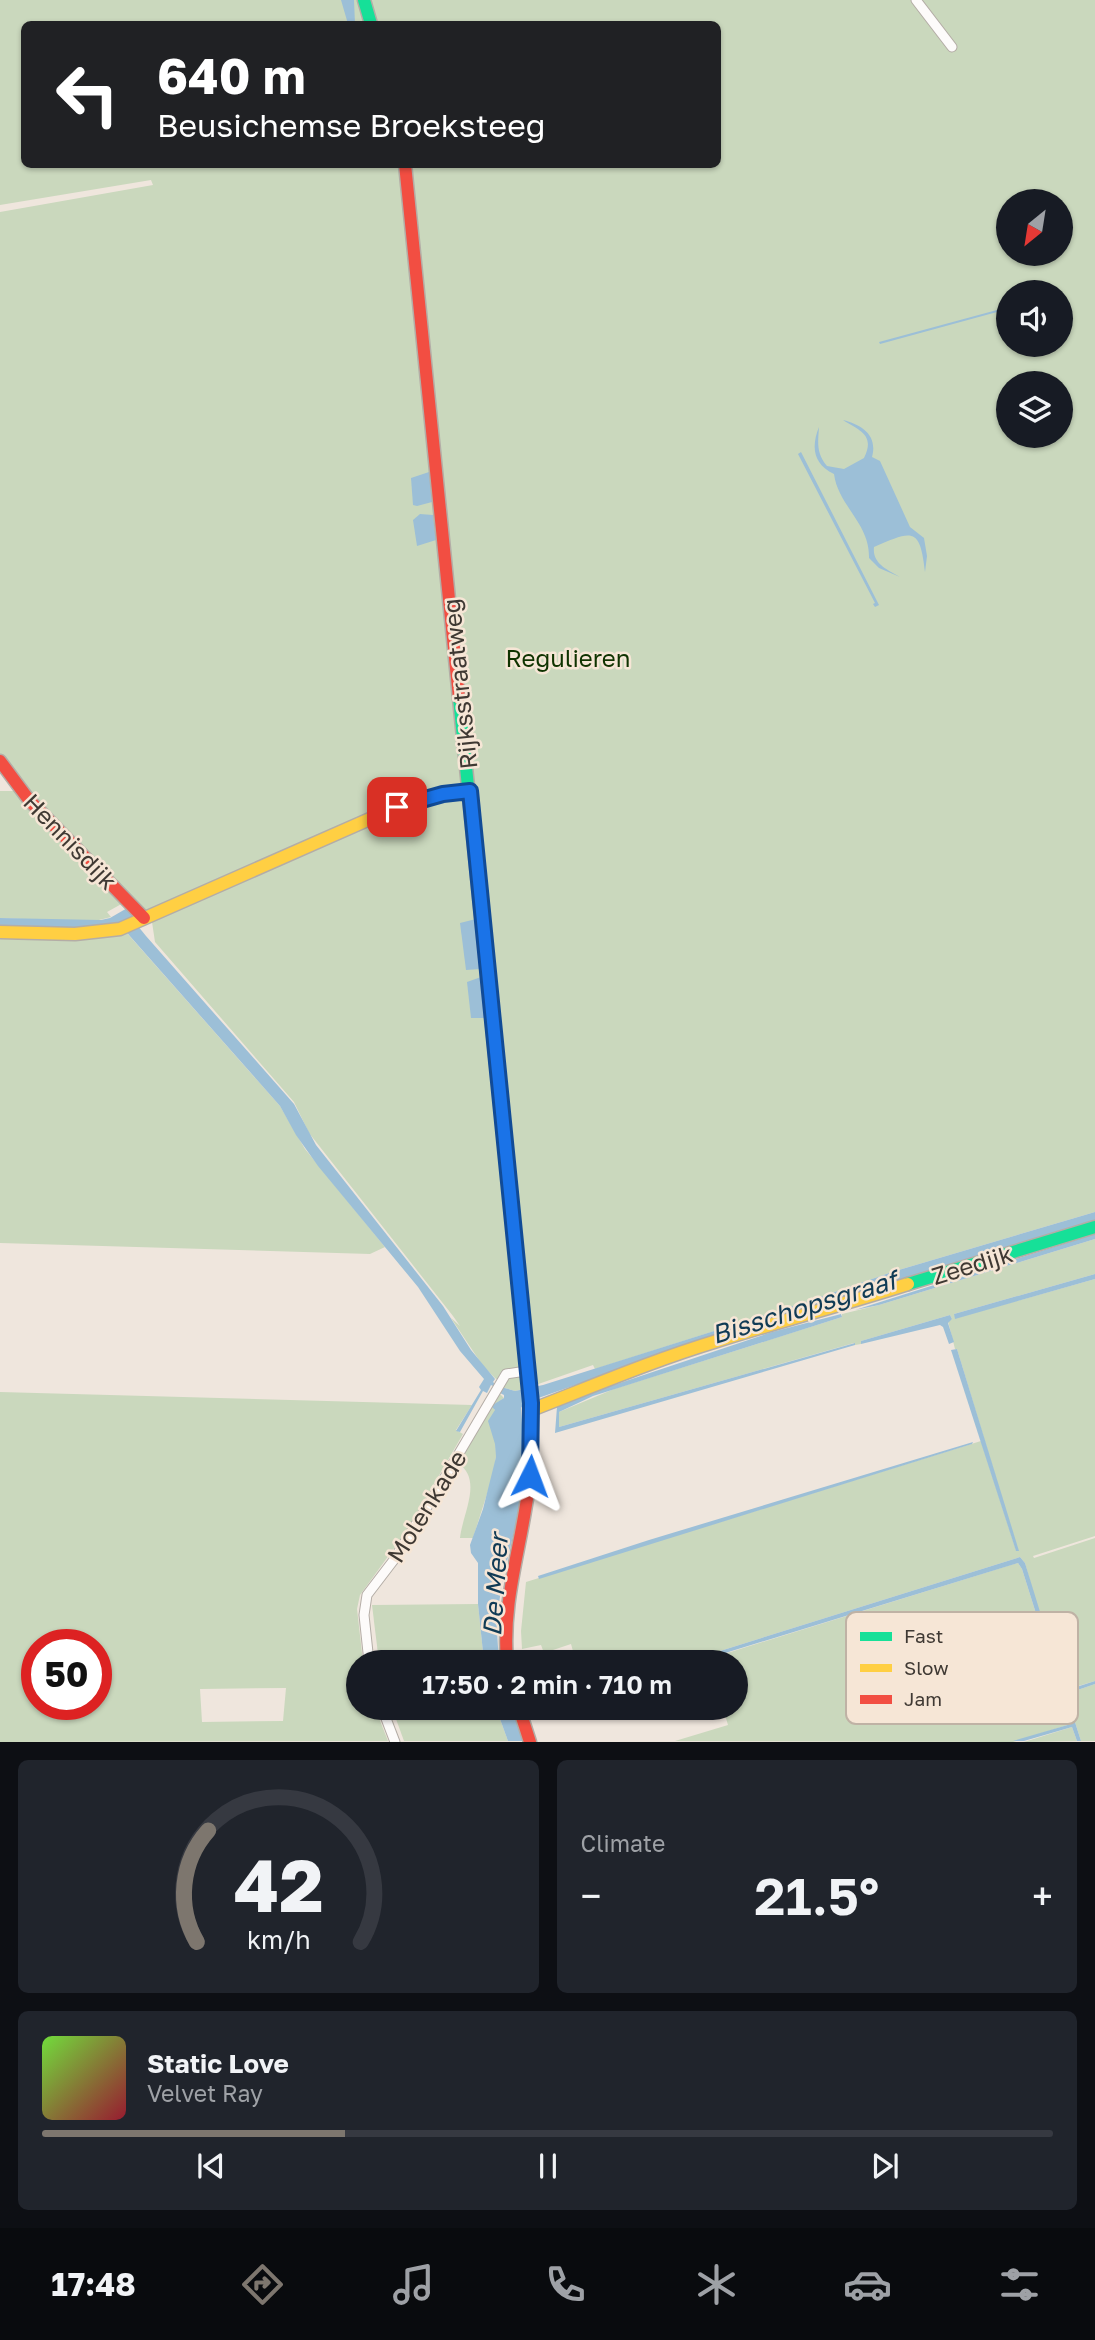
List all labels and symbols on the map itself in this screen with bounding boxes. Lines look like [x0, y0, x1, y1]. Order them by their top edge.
north arrow [996, 189, 1073, 266]
street label: Rijksstraatweg [436, 597, 482, 771]
park label: Regulieren [505, 643, 631, 672]
pin [367, 777, 427, 837]
street label: Hennisdijk [18, 787, 124, 895]
street label: Zeedijk [928, 1238, 1016, 1290]
water label: Bisschopsgraaf [708, 1263, 905, 1350]
position arrow [493, 1439, 567, 1513]
street label: Molenkade [380, 1445, 472, 1567]
water label: De Meer [476, 1529, 514, 1637]
legend [846, 1612, 1078, 1724]
text: Fast [904, 1624, 943, 1647]
speed limit sign: 50 [21, 1629, 112, 1720]
text: Slow [904, 1656, 949, 1679]
text: Jam [904, 1687, 942, 1710]

